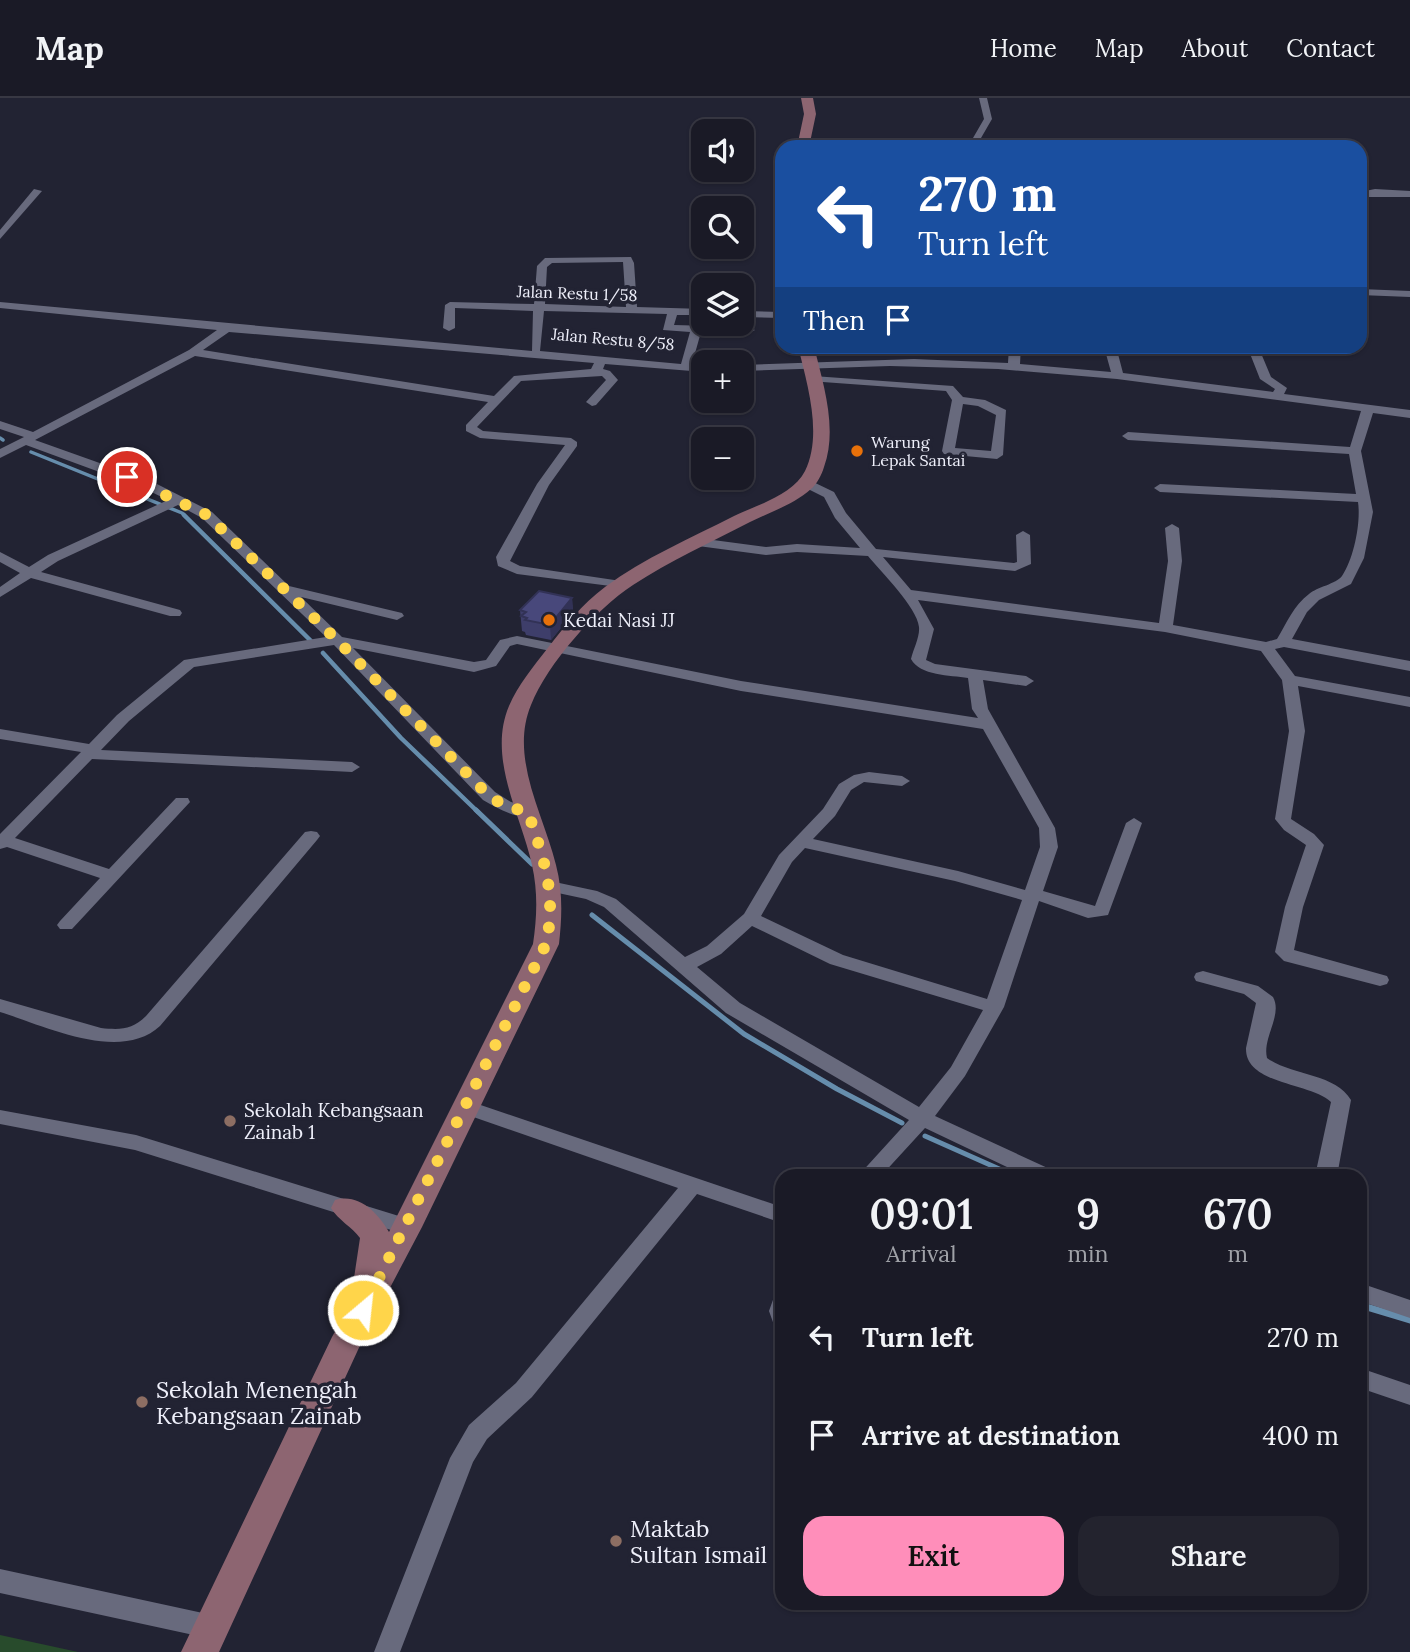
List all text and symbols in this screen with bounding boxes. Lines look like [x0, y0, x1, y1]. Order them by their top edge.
text: Map [35, 27, 104, 69]
text: Home [990, 33, 1057, 64]
text: Map [1095, 33, 1144, 64]
text: About [1182, 33, 1248, 64]
text: Contact [1286, 33, 1375, 64]
map controls [691, 119, 754, 490]
button: sound [691, 119, 754, 182]
text: 270 m [918, 162, 1056, 224]
icon: left [803, 168, 894, 259]
button: search [691, 196, 754, 259]
text: Turn left [918, 223, 1048, 264]
button: layers [691, 273, 754, 336]
street label: Jalan Restu 1/58 [515, 281, 638, 306]
icon: arrive [879, 301, 917, 339]
text: Then [803, 304, 865, 337]
street label: Jalan Restu 8/58 [549, 324, 675, 355]
button: + [691, 350, 754, 413]
button: − [691, 427, 754, 490]
place label: Warung Lepak Santai [871, 432, 965, 470]
marker: Warung Lepak Santai [849, 443, 865, 459]
pin [97, 447, 157, 507]
icon: arrive [108, 458, 146, 496]
place label: Kedai Nasi JJ [563, 608, 675, 632]
marker: Kedai Nasi JJ [541, 612, 557, 628]
place label: Sekolah Kebangsaan Zainab 1 [244, 1098, 423, 1144]
marker: Sekolah Kebangsaan Zainab 1 [222, 1113, 238, 1129]
text: 09:01 [869, 1187, 973, 1241]
text: 9 [1076, 1187, 1100, 1241]
text: 670 [1203, 1187, 1273, 1241]
text: Arrival [886, 1239, 956, 1268]
text: min [1068, 1239, 1109, 1268]
text: m [1227, 1239, 1248, 1268]
position arrow [326, 1273, 400, 1347]
icon: left [803, 1318, 841, 1356]
text: Turn left [862, 1321, 973, 1354]
text: 270 m [1267, 1321, 1339, 1354]
place label: Sekolah Menengah Kebangsaan Zainab [156, 1375, 362, 1430]
marker: Sekolah Menengah Kebangsaan Zainab [134, 1394, 150, 1410]
icon: arrive [803, 1416, 841, 1454]
text: Arrive at destination [862, 1419, 1120, 1452]
text: 400 m [1263, 1419, 1339, 1452]
place label: Maktab Sultan Ismail [630, 1514, 767, 1569]
button: Exit [803, 1516, 1064, 1596]
button: Share [1078, 1516, 1339, 1596]
marker: Maktab Sultan Ismail [608, 1533, 624, 1549]

